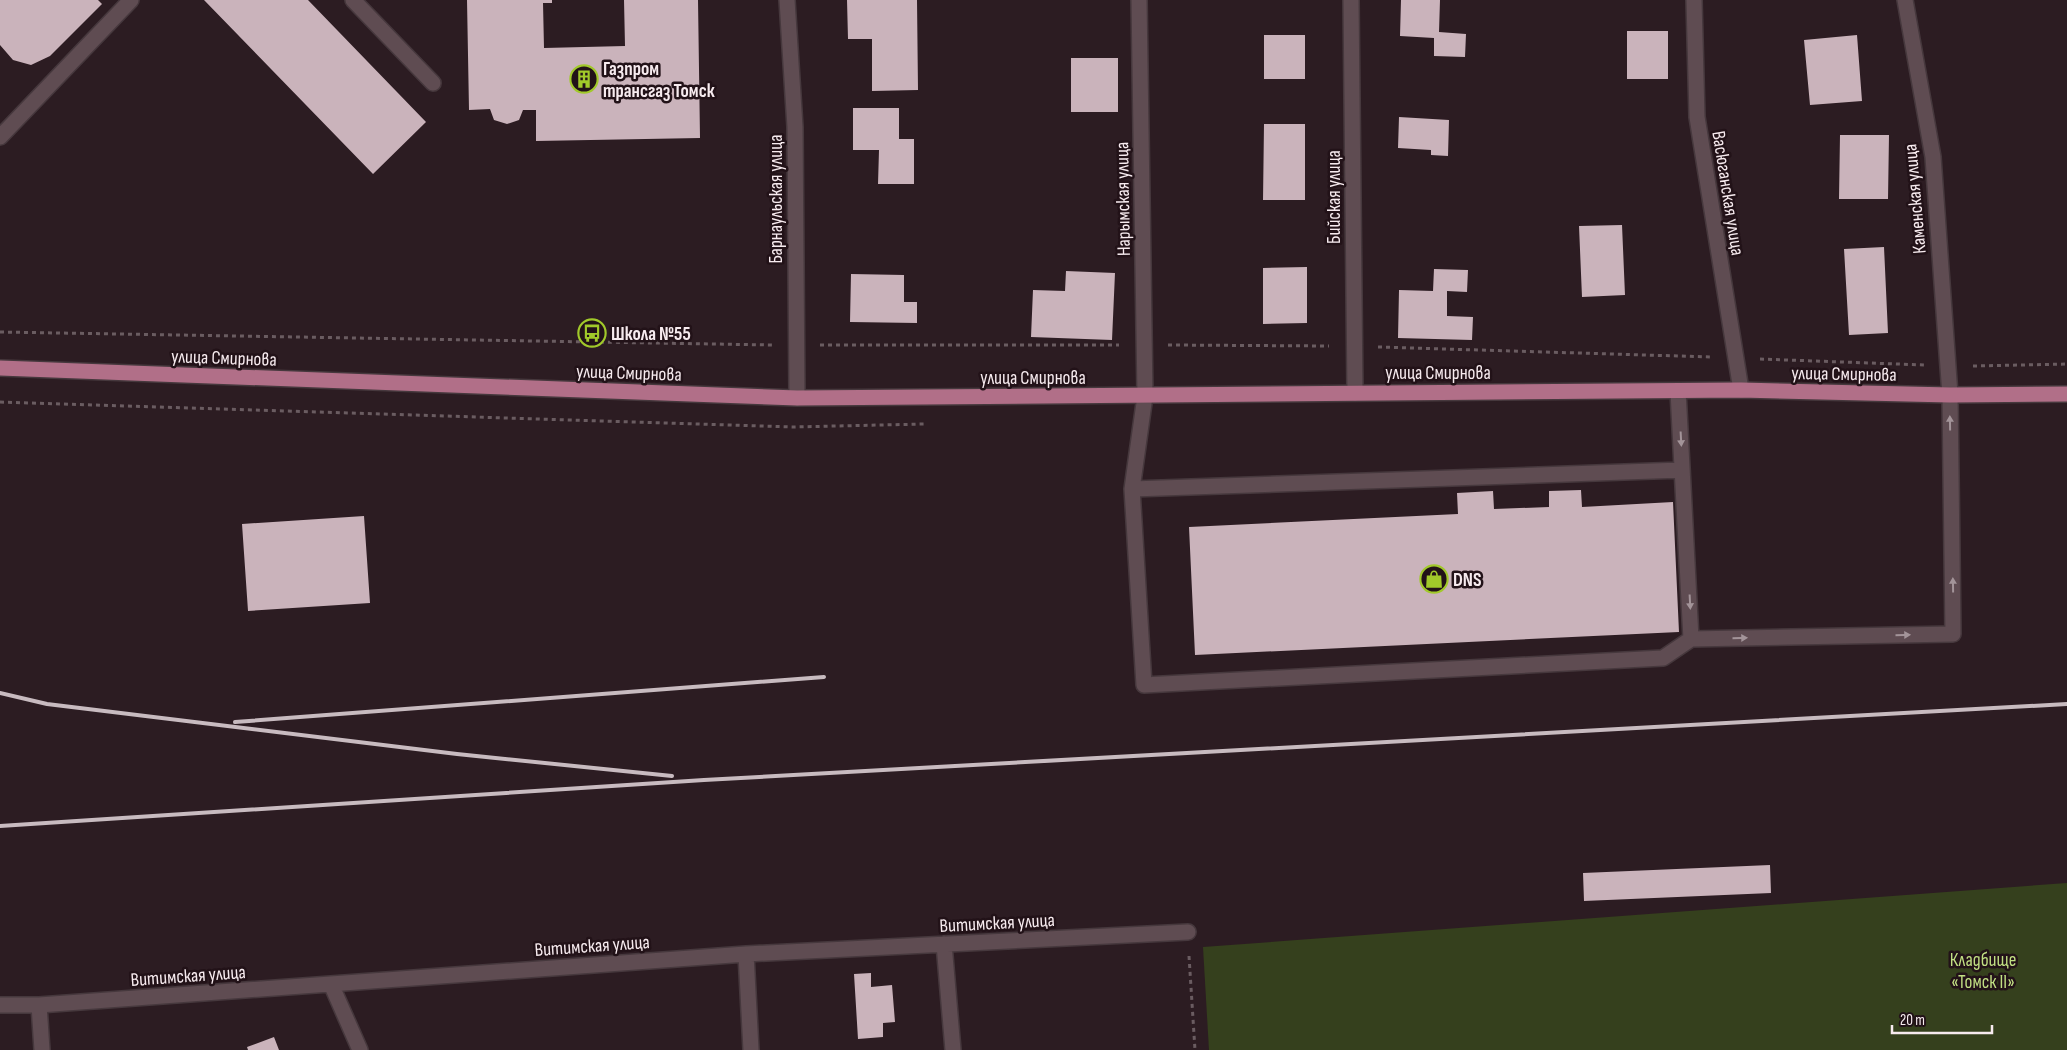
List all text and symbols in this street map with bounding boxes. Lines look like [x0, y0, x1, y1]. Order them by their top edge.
place label: Газпром трансгаз Томск [603, 58, 715, 103]
building icon: Газпром трансгаз Томск [569, 64, 599, 94]
street label: Васюганская улица [1706, 129, 1749, 257]
street label: Барнаульская улица [765, 134, 788, 264]
street label: Нарымская улица [1111, 142, 1136, 256]
street label: Каменская улица [1899, 143, 1932, 255]
street label: Бийская улица [1323, 150, 1346, 244]
bus stop icon: Школа №55 [577, 318, 607, 348]
place label: Школа №55 [611, 323, 691, 346]
street label: улица Смирнова [171, 345, 277, 372]
street label: улица Смирнова [576, 360, 682, 387]
street label: улица Смирнова [1385, 362, 1491, 385]
street label: улица Смирнова [1791, 362, 1897, 387]
street label: улица Смирнова [980, 367, 1086, 390]
one-way arrow [1946, 414, 1954, 430]
one-way arrow [1677, 432, 1685, 448]
shop icon: DNS [1419, 564, 1449, 594]
place label: DNS [1453, 569, 1482, 592]
one-way arrow [1948, 577, 1956, 593]
one-way arrow [1686, 594, 1694, 610]
one-way arrow [1895, 631, 1911, 639]
one-way arrow [1732, 634, 1748, 642]
street label: Витимская улица [939, 909, 1055, 938]
street label: Витимская улица [534, 931, 650, 962]
park label: Кладбище «Томск II» [1950, 949, 2016, 994]
street label: Витимская улица [130, 961, 246, 992]
scale bar [1892, 1002, 1992, 1034]
text: 20 m [1900, 1011, 1925, 1030]

